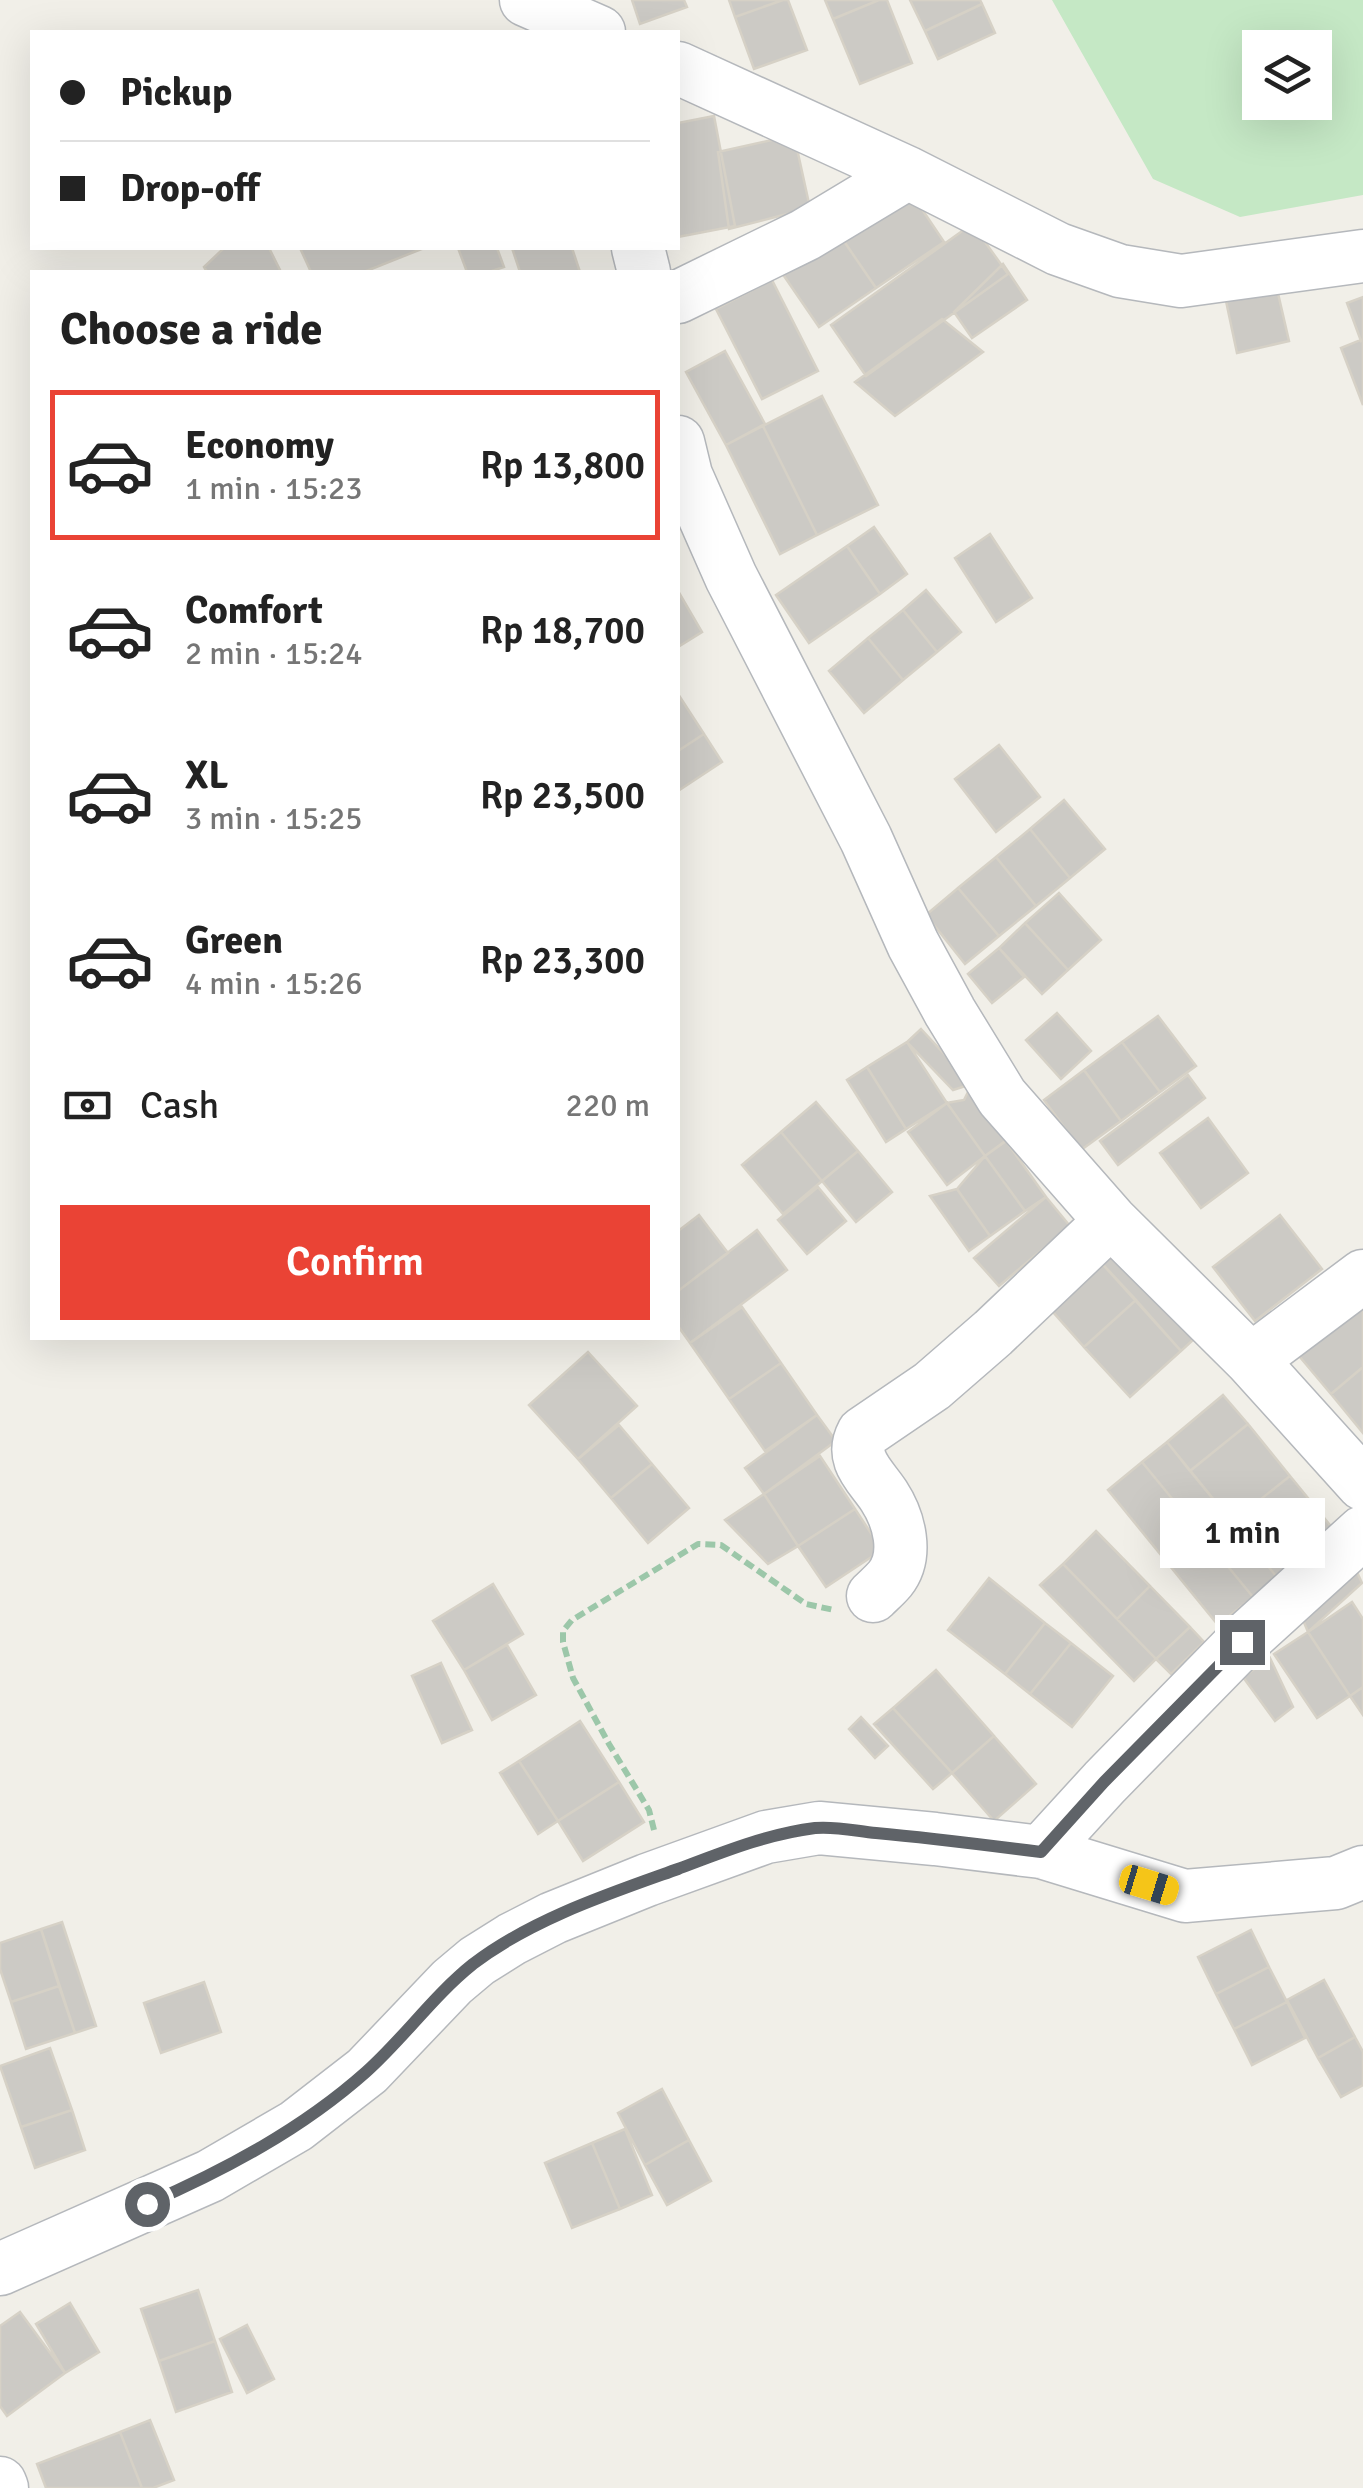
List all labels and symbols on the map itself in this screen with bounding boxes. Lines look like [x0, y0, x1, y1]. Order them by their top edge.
callout: 1 min [1160, 1497, 1324, 1567]
route end [1220, 1620, 1265, 1665]
car [1116, 1862, 1182, 1908]
route start [125, 2182, 170, 2227]

